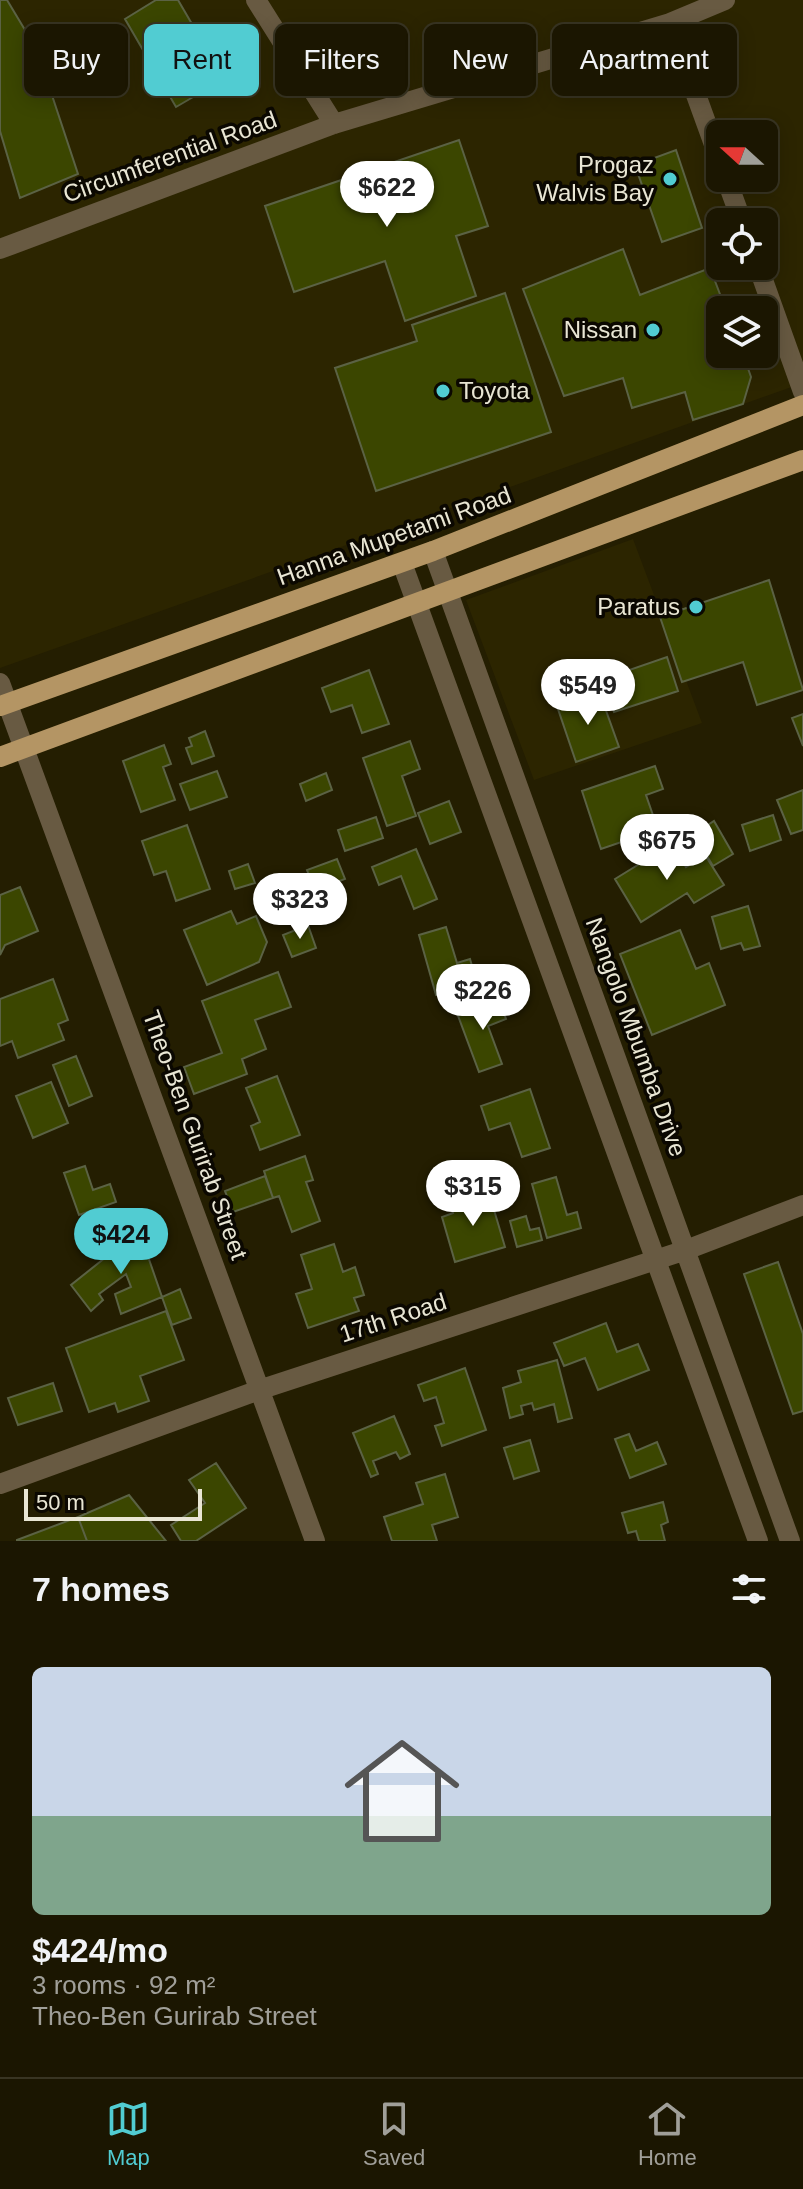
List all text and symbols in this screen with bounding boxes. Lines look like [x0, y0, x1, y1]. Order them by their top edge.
chip: Buy [24, 24, 128, 96]
chip: Rent [144, 24, 259, 96]
chip: Filters [275, 24, 408, 96]
chip: New [424, 24, 536, 96]
chip: Apartment [552, 24, 737, 96]
street label: Circumferential Road [59, 105, 280, 208]
north arrow [706, 120, 778, 192]
map controls [706, 120, 778, 368]
place label: Progaz Walvis Bay [536, 151, 654, 206]
pin: $622 [340, 161, 434, 229]
marker: Progaz Walvis Bay [661, 170, 679, 188]
text: $622 [358, 172, 416, 202]
button: locate [706, 208, 778, 280]
button: layers [706, 296, 778, 368]
place label: Nissan [564, 316, 637, 343]
marker: Nissan [644, 321, 662, 339]
place label: Toyota [459, 377, 530, 404]
marker: Toyota [434, 382, 452, 400]
street label: Hanna Mupetami Road [273, 481, 514, 590]
place label: Paratus [597, 593, 680, 620]
marker: Paratus [687, 598, 705, 616]
pin: $549 [541, 659, 635, 727]
text: $549 [559, 670, 617, 700]
pin: $675 [620, 814, 714, 882]
text: $675 [638, 825, 696, 855]
pin: $323 [253, 873, 347, 941]
text: $323 [271, 884, 329, 914]
street label: Nangolo Mbumba Drive [581, 914, 692, 1160]
pin: $226 [436, 964, 530, 1032]
text: $226 [454, 975, 512, 1005]
street label: Theo-Ben Gurirab Street [138, 1007, 253, 1263]
pin: $315 [426, 1160, 520, 1228]
text: $315 [444, 1171, 502, 1201]
pin: $424 [74, 1208, 168, 1276]
text: $424 [92, 1219, 150, 1249]
street label: 17th Road [336, 1288, 450, 1347]
scale bar [24, 1485, 202, 1521]
text: 50 m [36, 1490, 85, 1515]
icon: filters [727, 1567, 771, 1611]
text: 7 homes [32, 1570, 170, 1608]
icon: home [330, 1719, 474, 1863]
text: $424/mo [32, 1931, 168, 1969]
text: 3 rooms · 92 m² [32, 1970, 216, 2000]
text: Theo-Ben Gurirab Street [32, 2001, 317, 2031]
tab: Map [106, 2097, 150, 2171]
tab: Saved [363, 2097, 425, 2171]
tab: Home [638, 2097, 697, 2171]

